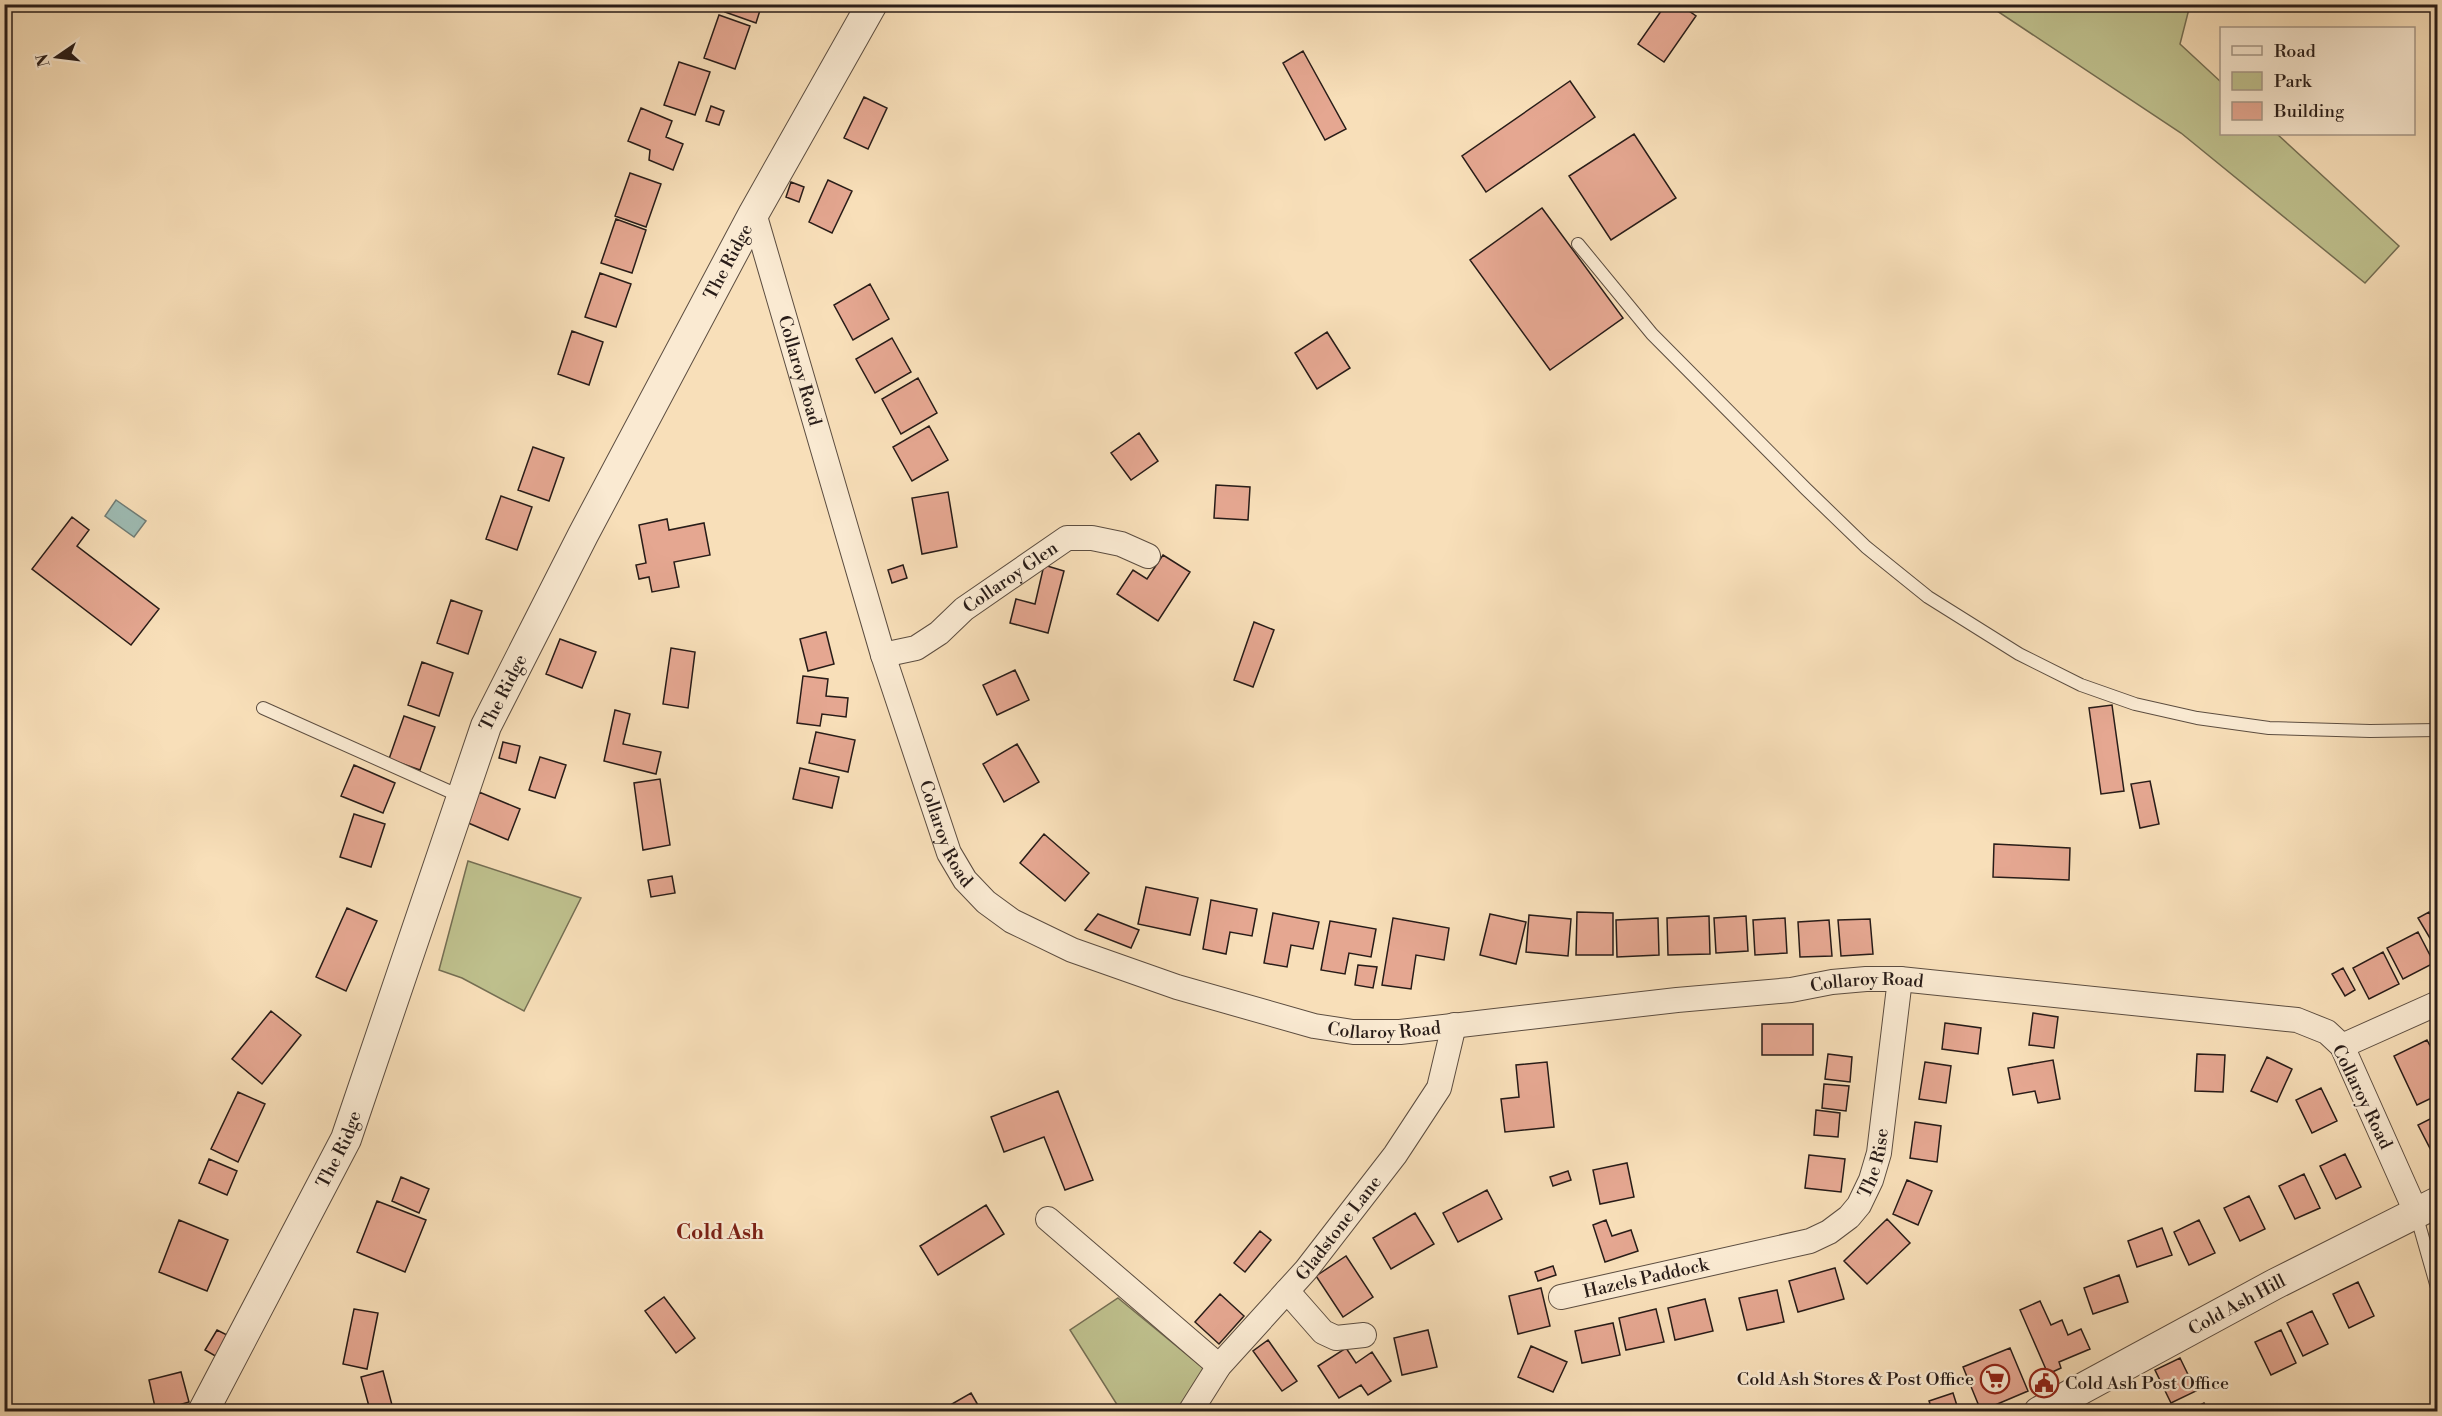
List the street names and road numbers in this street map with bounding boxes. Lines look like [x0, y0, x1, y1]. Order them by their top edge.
street label: The Ridge [699, 220, 758, 304]
street label: Collaroy Road [773, 313, 827, 429]
street label: Collaroy Glen [958, 536, 1062, 618]
street label: The Ridge [474, 650, 532, 734]
street label: Collaroy Road [914, 777, 978, 893]
street label: Collaroy Road [1808, 967, 1926, 997]
street label: Collaroy Road [1326, 1016, 1443, 1044]
street label: Collaroy Road [2327, 1041, 2398, 1154]
street label: The Ridge [311, 1108, 366, 1192]
street label: The Rise [1853, 1127, 1893, 1201]
street label: Gladstone Lane [1291, 1171, 1386, 1285]
street label: Hazels Paddock [1581, 1252, 1712, 1303]
street label: Cold Ash Hill [2184, 1269, 2290, 1340]

